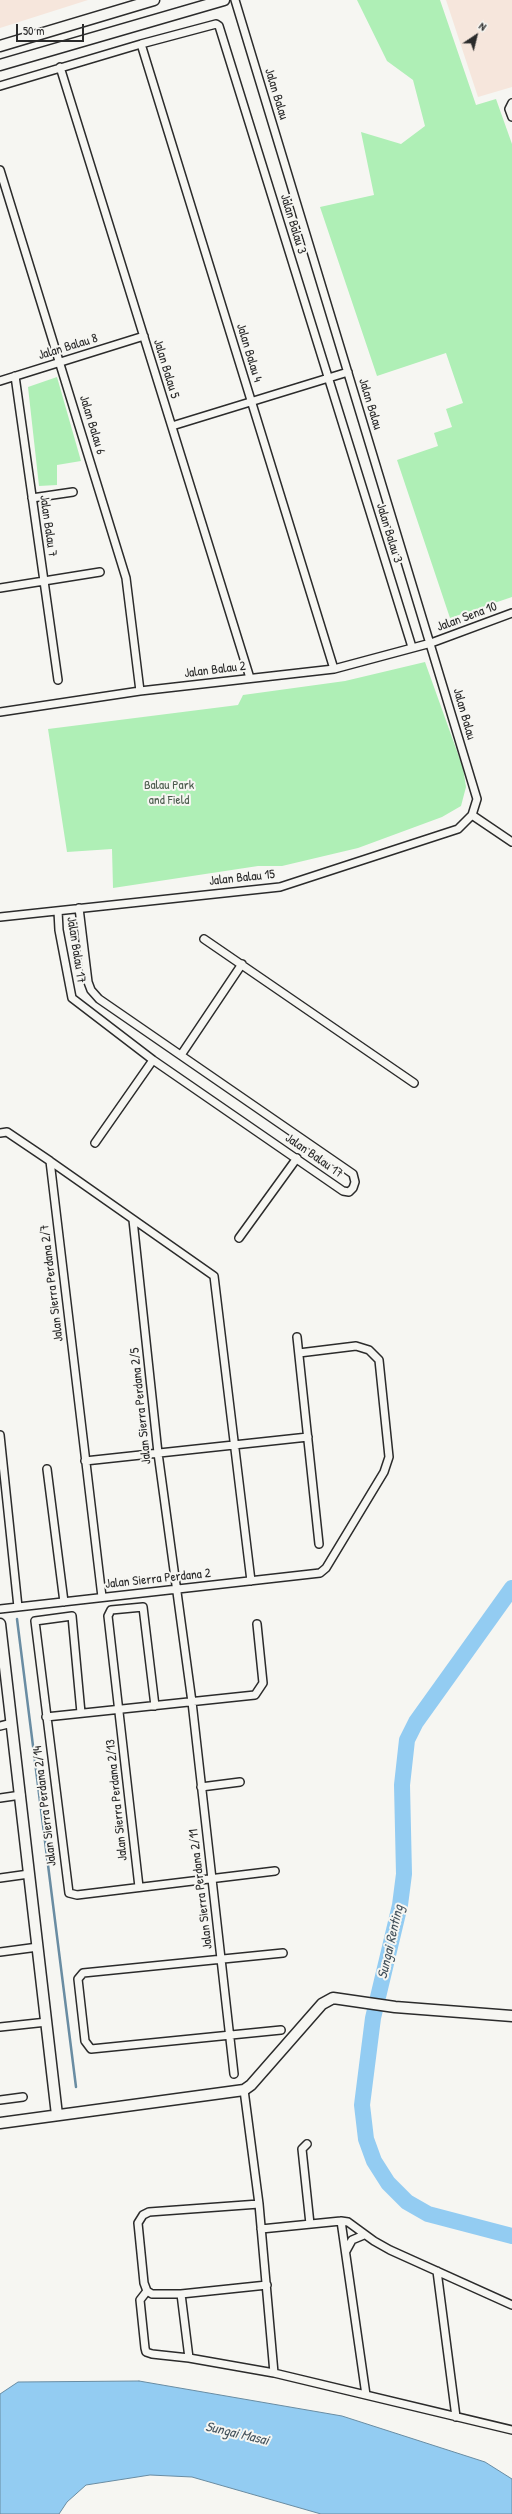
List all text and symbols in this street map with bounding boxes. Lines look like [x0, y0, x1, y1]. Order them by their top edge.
scale bar [18, 16, 86, 42]
north arrow [456, 16, 496, 56]
text: N [476, 19, 489, 34]
text: 50 m [23, 22, 44, 39]
street label: Jalan Balau [261, 66, 291, 122]
street label: Jalan Balau 3 [277, 192, 309, 256]
street label: Jalan Balau 4 [233, 322, 265, 384]
street label: Jalan Balau 8 [36, 331, 100, 363]
street label: Jalan Balau 5 [150, 337, 182, 401]
street label: Jalan Balau [355, 376, 385, 432]
street label: Jalan Balau 6 [76, 394, 108, 456]
street label: Jalan Balau 7 [36, 494, 60, 558]
street label: Jalan Balau 3 [373, 501, 405, 565]
street label: Jalan Sena 10 [435, 599, 499, 635]
street label: Jalan Balau 2 [183, 658, 247, 682]
street label: Jalan Balau [449, 686, 479, 742]
park label: Balau Park and Field [144, 778, 194, 809]
street label: Jalan Balau 15 [208, 867, 276, 889]
street label: Jalan Balau 17 [63, 916, 89, 984]
street label: Jalan Balau 17 [282, 1130, 346, 1182]
street label: Jalan Sierra Perdana 2/7 [37, 1223, 67, 1343]
street label: Jalan Sierra Perdana 2/5 [127, 1347, 155, 1465]
street label: Jalan Sierra Perdana 2 [104, 1566, 212, 1592]
street label: Jalan Sierra Perdana 2/13 [103, 1738, 131, 1862]
street label: Jalan Sierra Perdana 2/14 [30, 1745, 60, 1867]
street label: Jalan Sierra Perdana 2/11 [186, 1828, 216, 1950]
water label: Sungai Renting [374, 1903, 408, 1981]
water label: Sungai Masai [204, 2419, 270, 2449]

